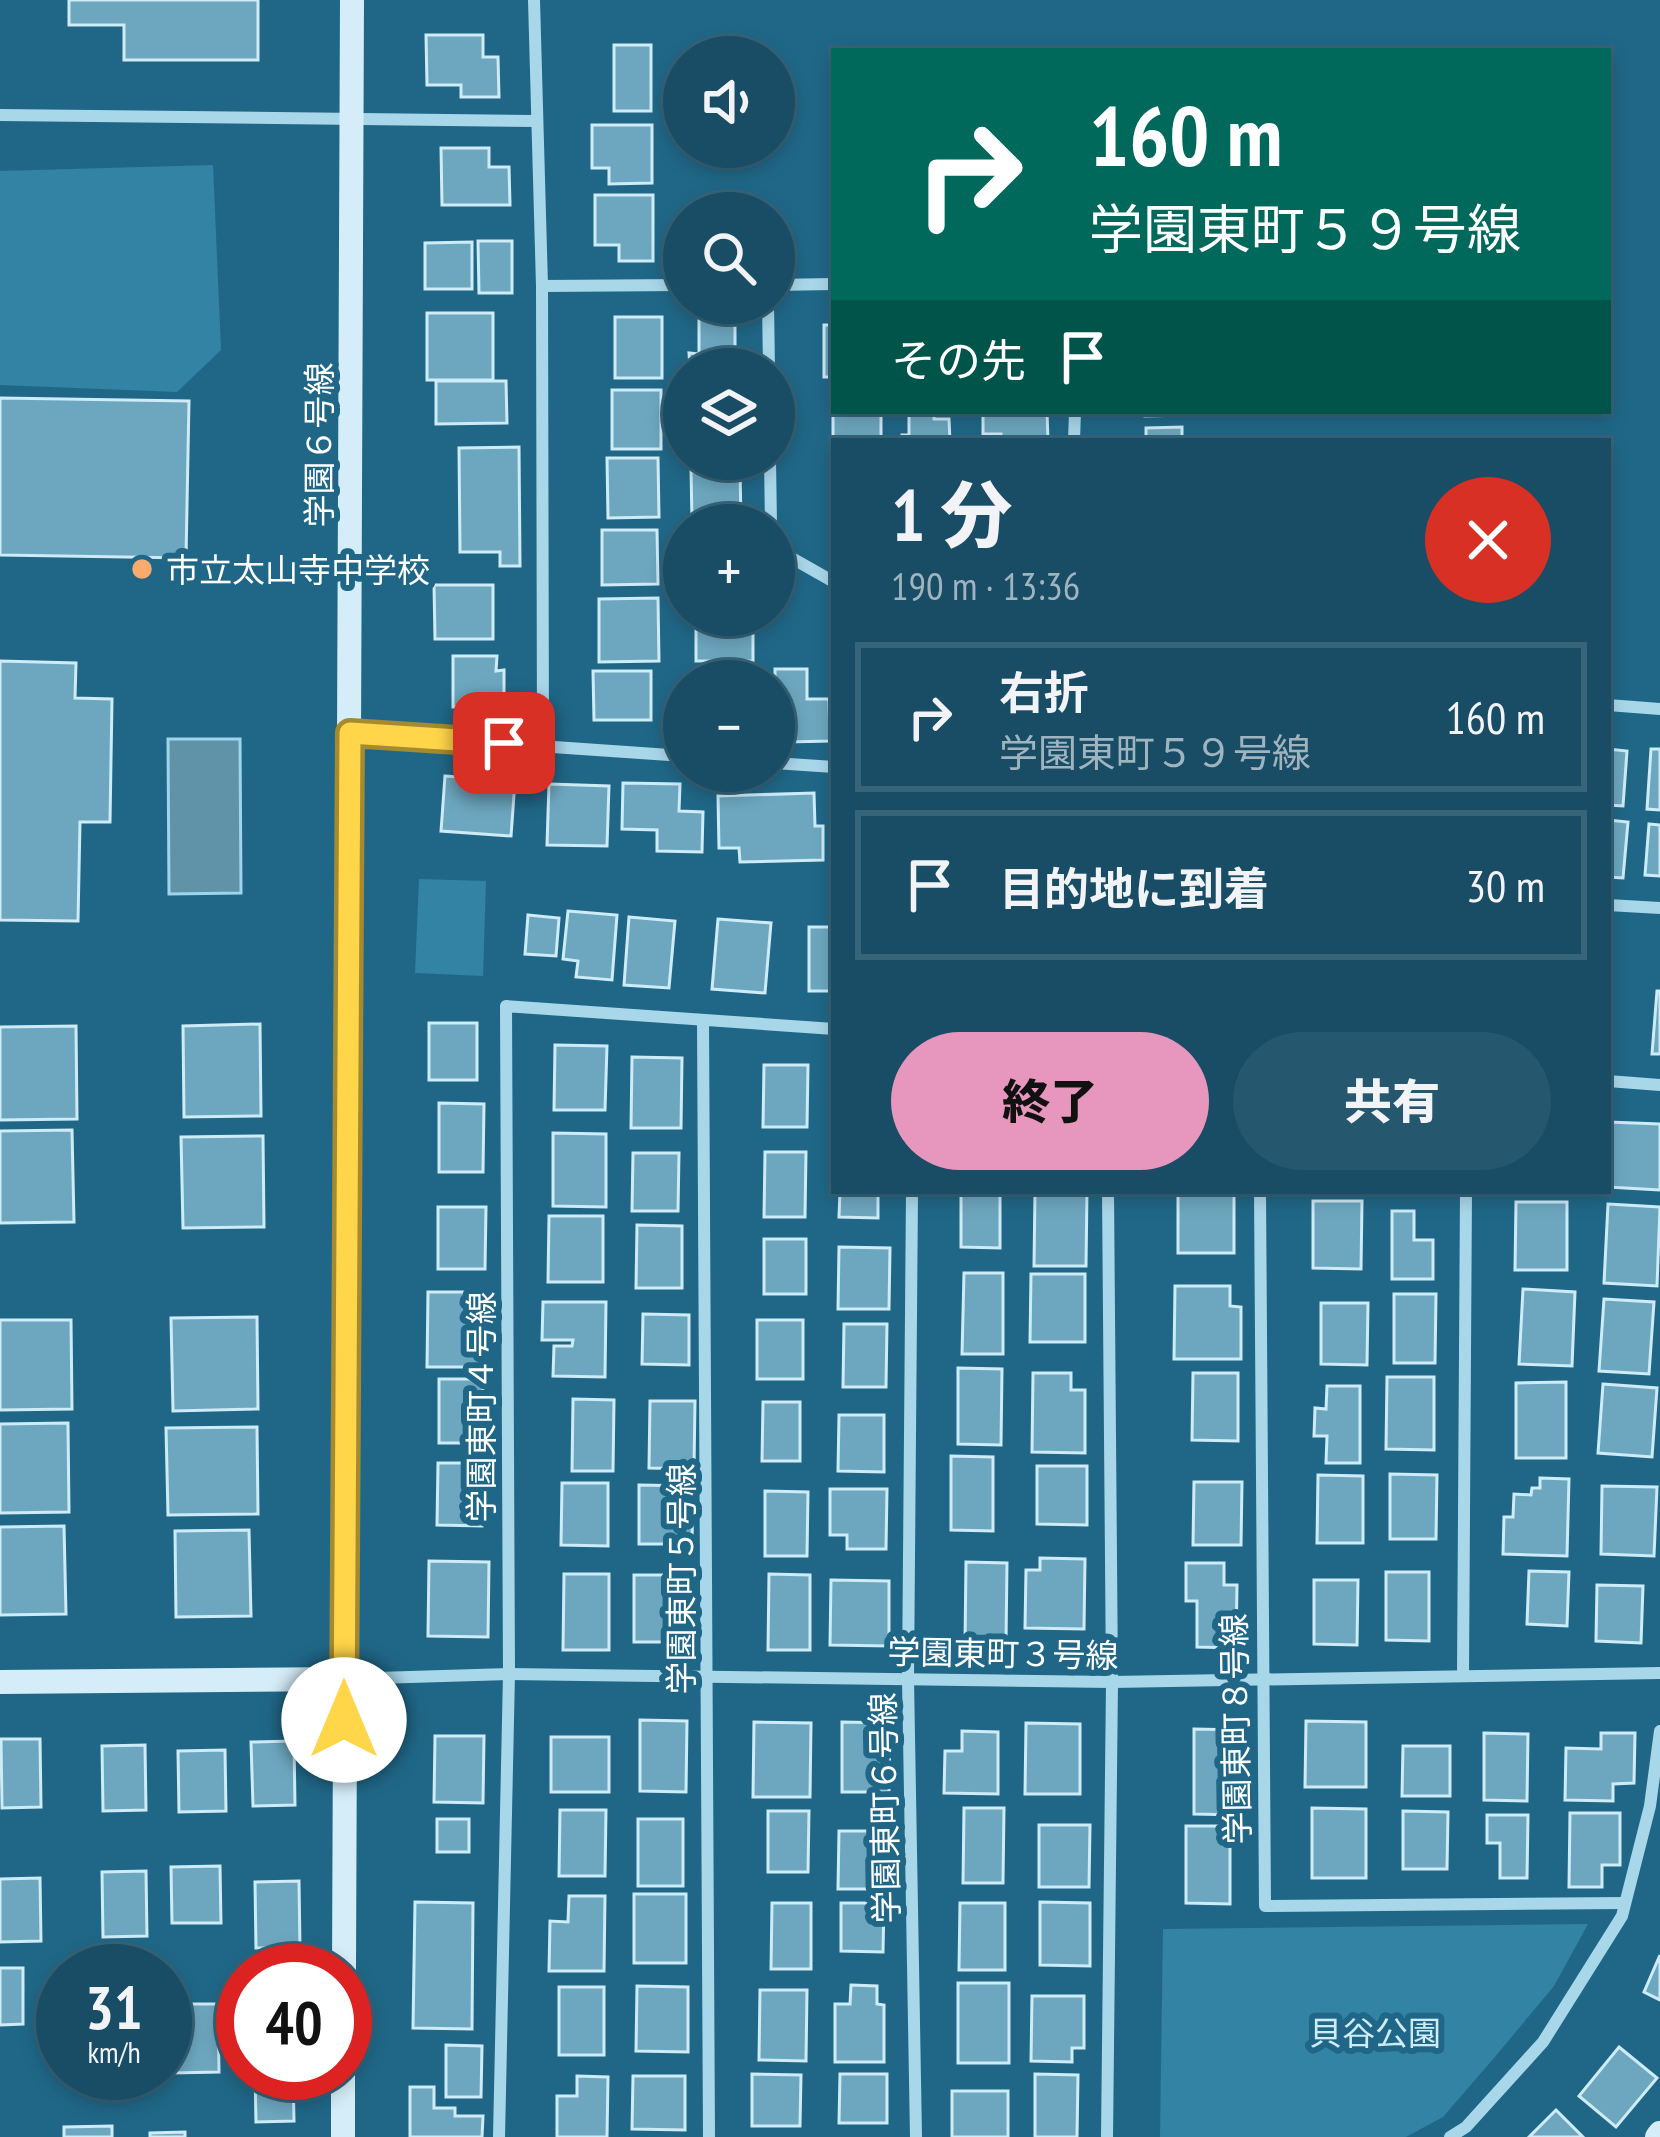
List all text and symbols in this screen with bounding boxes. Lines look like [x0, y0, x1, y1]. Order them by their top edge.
map controls [663, 36, 795, 792]
button: sound [663, 36, 795, 168]
text: 160 m [1089, 80, 1282, 189]
icon: right [891, 96, 1047, 252]
button: search [663, 192, 795, 324]
text: 学園東町５９号線 [1089, 194, 1521, 264]
icon: arrive [1050, 324, 1116, 390]
text: その先 [891, 331, 1026, 389]
button: layers [663, 348, 795, 480]
street label: 学園６号線 [297, 363, 340, 528]
text: 1 分 [891, 468, 1012, 561]
button: close [1425, 477, 1551, 603]
button: + [663, 504, 795, 636]
place label: 市立太山寺中学校 [166, 548, 430, 591]
marker: 市立太山寺中学校 [129, 556, 155, 582]
text: 190 m · 13:36 [891, 560, 1080, 611]
button: − [663, 660, 795, 792]
text: 右折 [999, 663, 1089, 721]
icon: right [897, 684, 963, 750]
text: 160 m [1445, 688, 1545, 746]
pin [453, 692, 555, 794]
icon: arrive [471, 710, 537, 776]
text: 学園東町５９号線 [999, 727, 1311, 778]
icon: arrive [897, 852, 963, 918]
text: 30 m [1466, 856, 1545, 914]
text: 目的地に到着 [999, 859, 1269, 917]
button: 終了 [891, 1032, 1209, 1170]
button: 共有 [1233, 1032, 1551, 1170]
street label: 学園東町４号線 [459, 1292, 502, 1523]
street label: 学園東町５号線 [659, 1464, 702, 1695]
street label: 学園東町８号線 [1211, 1613, 1259, 1845]
street label: 学園東町３号線 [887, 1629, 1119, 1677]
position arrow [281, 1657, 407, 1783]
street label: 学園東町６号線 [860, 1692, 908, 1924]
speed limit sign: 40 [216, 1944, 372, 2100]
text: 31 [85, 1968, 143, 2046]
park label: 貝谷公園 [1309, 2011, 1441, 2054]
text: km/h [87, 2032, 141, 2071]

